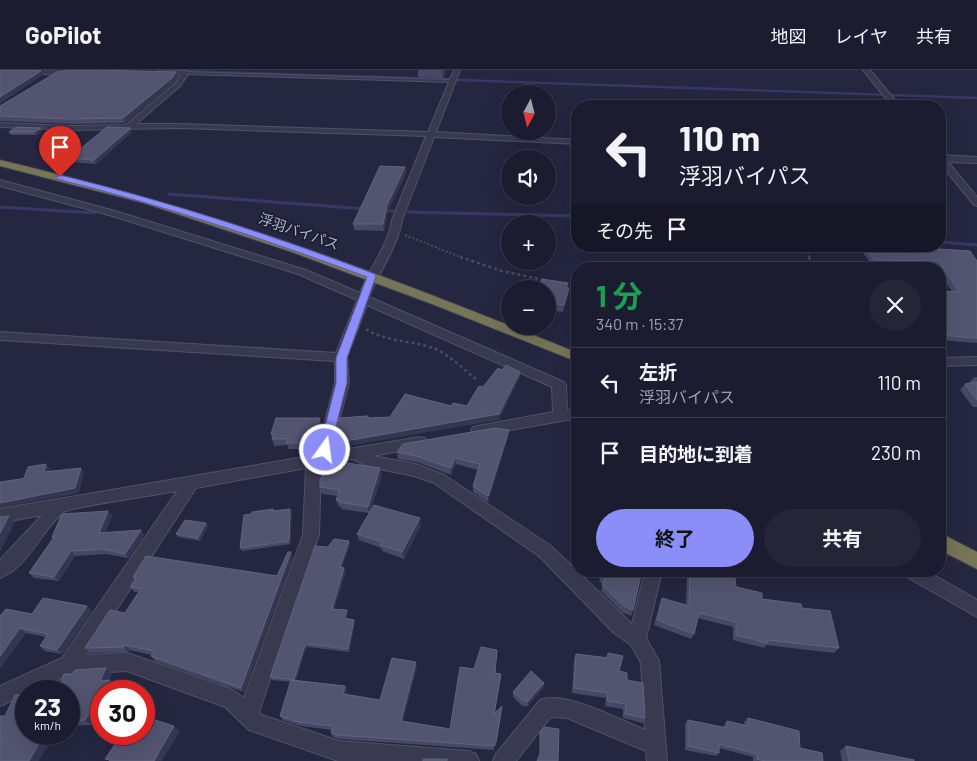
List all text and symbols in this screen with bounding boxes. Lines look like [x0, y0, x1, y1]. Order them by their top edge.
text: GoPilot [25, 20, 102, 49]
text: 地図 [771, 25, 807, 47]
text: レイヤ [835, 25, 888, 47]
text: 共有 [916, 25, 952, 47]
north arrow [501, 85, 556, 140]
map controls [501, 85, 556, 335]
text: 110 m [679, 116, 760, 158]
icon: left [596, 120, 661, 185]
pin [39, 126, 81, 177]
icon: arrive [46, 133, 74, 161]
button: sound [501, 150, 556, 205]
text: 浮羽バイパス [679, 162, 811, 188]
street label: 浮羽バイパス [257, 209, 341, 253]
button: + [501, 215, 556, 270]
icon: arrive [663, 215, 691, 243]
text: その先 [596, 219, 653, 242]
text: 1 分 [596, 277, 643, 313]
button: close [869, 279, 921, 331]
button: − [501, 280, 556, 335]
text: 340 m · 15:37 [596, 314, 683, 333]
text: 左折 [639, 360, 677, 383]
icon: left [596, 369, 624, 397]
text: 110 m [877, 371, 921, 394]
text: 浮羽バイパス [639, 387, 735, 406]
position arrow [298, 423, 350, 475]
icon: arrive [596, 439, 624, 467]
text: 230 m [871, 441, 921, 464]
text: 目的地に到着 [639, 442, 753, 465]
button: 終了 [596, 509, 754, 567]
button: 共有 [764, 509, 921, 567]
speed limit sign: 30 [90, 680, 155, 745]
text: 23 [34, 691, 61, 721]
text: km/h [34, 718, 61, 732]

